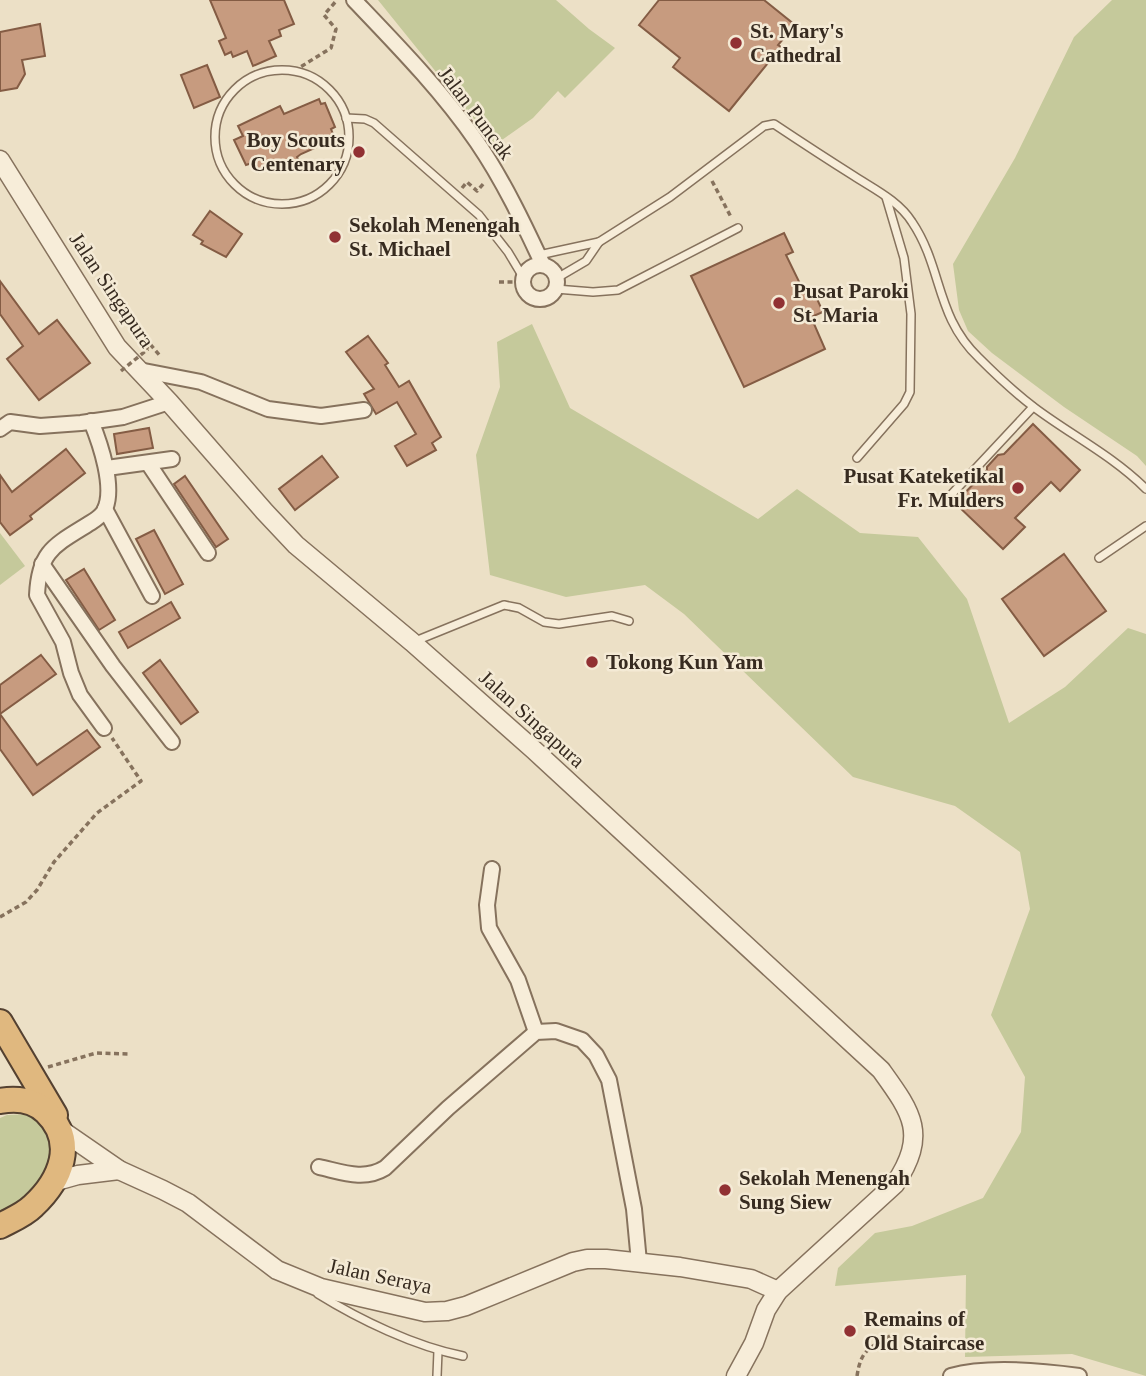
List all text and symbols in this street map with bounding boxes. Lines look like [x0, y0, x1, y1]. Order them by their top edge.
place label: St. Mary's Cathedral [750, 19, 843, 67]
marker: St. Mary's Cathedral [728, 35, 744, 51]
street label: Jalan Puncak [433, 62, 519, 165]
place label: Boy Scouts Centenary [246, 128, 345, 176]
marker: Boy Scouts Centenary [351, 144, 367, 160]
place label: Sekolah Menengah St. Michael [349, 213, 520, 261]
street label: Jalan Singapura [65, 228, 160, 353]
marker: Sekolah Menengah St. Michael [327, 229, 343, 245]
place label: Pusat Paroki St. Maria [793, 279, 909, 327]
marker: Pusat Paroki St. Maria [771, 295, 787, 311]
place label: Pusat Kateketikal Fr. Mulders [844, 464, 1004, 512]
marker: Pusat Kateketikal Fr. Mulders [1010, 480, 1026, 496]
place label: Tokong Kun Yam [606, 650, 764, 674]
marker: Tokong Kun Yam [584, 654, 600, 670]
street label: Jalan Singapura [474, 665, 590, 773]
place label: Sekolah Menengah Sung Siew [739, 1166, 910, 1214]
marker: Sekolah Menengah Sung Siew [717, 1182, 733, 1198]
street label: Jalan Seraya [326, 1253, 435, 1299]
place label: Remains of Old Staircase [864, 1307, 984, 1355]
marker: Remains of Old Staircase [842, 1323, 858, 1339]

